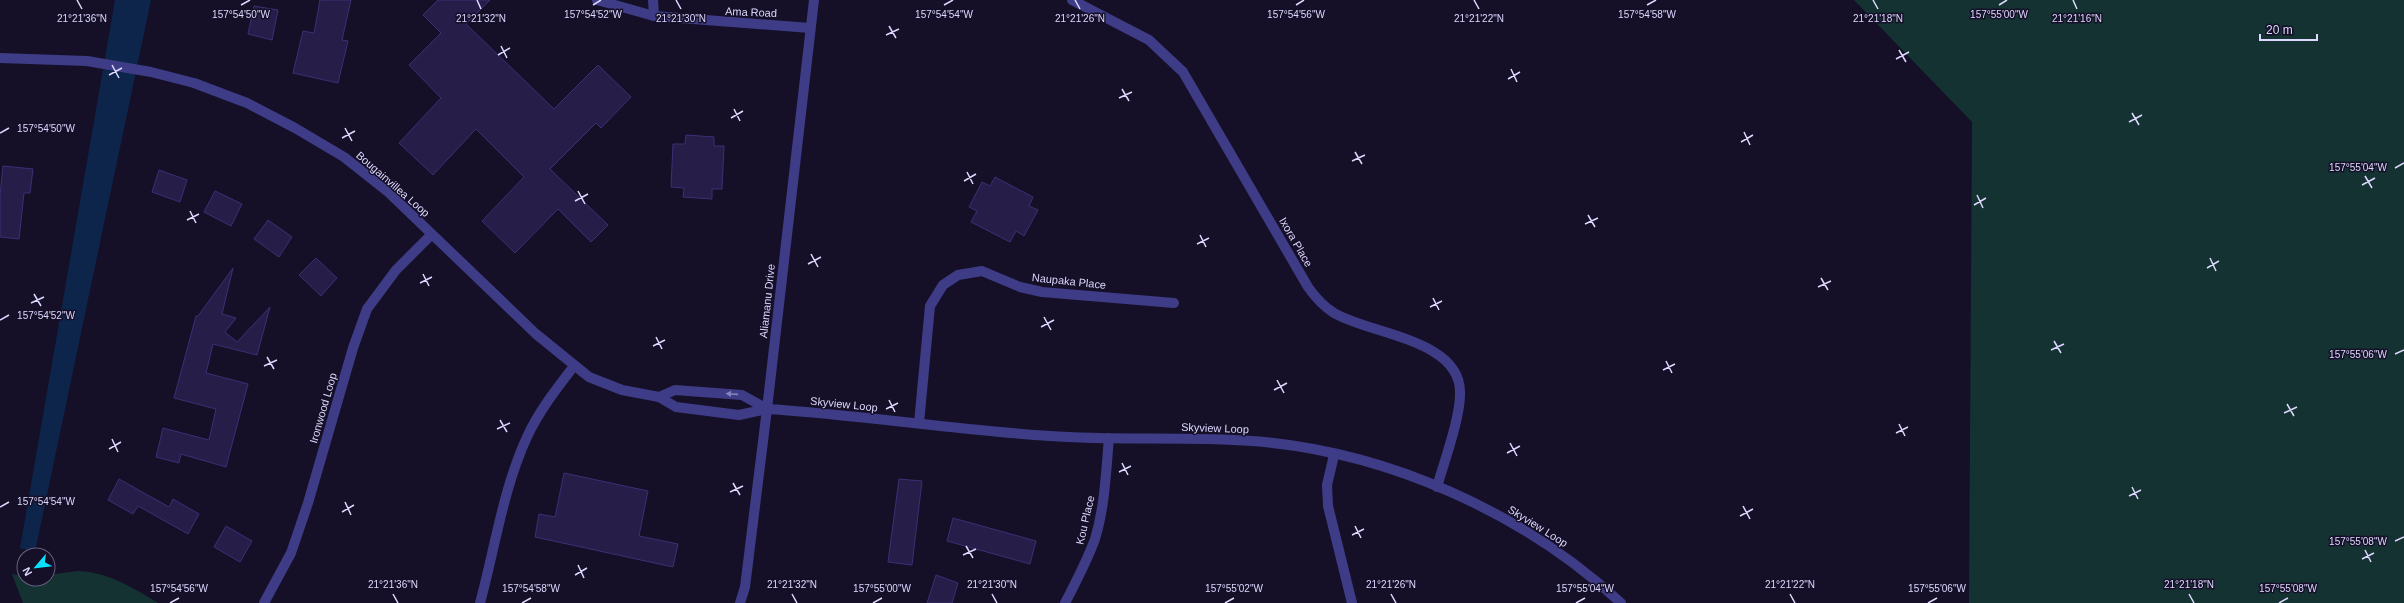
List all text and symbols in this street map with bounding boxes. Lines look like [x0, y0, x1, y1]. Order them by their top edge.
street label: Ama Road [725, 5, 777, 19]
text: 157°54'50"W [212, 9, 270, 20]
text: 157°54'52"W [564, 9, 622, 20]
text: 157°54'54"W [915, 9, 973, 20]
text: 157°54'56"W [1267, 9, 1325, 20]
text: 157°54'58"W [1618, 9, 1676, 20]
text: 157°55'00"W [1970, 9, 2028, 20]
text: 21°21'36"N [57, 13, 107, 24]
text: 21°21'32"N [456, 13, 506, 24]
text: 21°21'30"N [656, 13, 706, 24]
text: 21°21'26"N [1055, 13, 1105, 24]
text: 21°21'22"N [1454, 13, 1504, 24]
text: 21°21'18"N [1853, 13, 1903, 24]
text: 21°21'16"N [2052, 13, 2102, 24]
scale bar [2260, 16, 2317, 42]
text: 20 m [2266, 23, 2293, 37]
text: 157°54'50"W [17, 123, 75, 134]
street label: Bougainvillea Loop [354, 149, 432, 219]
text: 157°55'04"W [2329, 162, 2387, 173]
street label: Ixora Place [1277, 215, 1315, 269]
street label: Aliamanu Drive [757, 263, 777, 339]
street label: Naupaka Place [1031, 271, 1107, 291]
text: 157°54'52"W [17, 310, 75, 321]
text: 157°55'06"W [2329, 349, 2387, 360]
street label: Ironwood Loop [307, 371, 339, 445]
one-way arrow [726, 390, 738, 397]
street label: Skyview Loop [810, 394, 878, 414]
street label: Skyview Loop [1181, 421, 1249, 435]
street label: Kou Place [1074, 494, 1096, 546]
text: 157°54'54"W [17, 496, 75, 507]
street label: Skyview Loop [1506, 503, 1570, 549]
text: 157°55'08"W [2329, 536, 2387, 547]
north arrow [16, 547, 56, 587]
text: N [20, 565, 34, 578]
text: 21°21'36"N [368, 579, 418, 590]
text: 21°21'32"N [767, 579, 817, 590]
text: 21°21'30"N [967, 579, 1017, 590]
text: 21°21'26"N [1366, 579, 1416, 590]
text: 21°21'22"N [1765, 579, 1815, 590]
text: 21°21'18"N [2164, 579, 2214, 590]
text: 157°54'56"W [150, 583, 208, 594]
text: 157°54'58"W [502, 583, 560, 594]
text: 157°55'00"W [853, 583, 911, 594]
text: 157°55'02"W [1205, 583, 1263, 594]
text: 157°55'04"W [1556, 583, 1614, 594]
text: 157°55'06"W [1908, 583, 1966, 594]
text: 157°55'08"W [2259, 583, 2317, 594]

